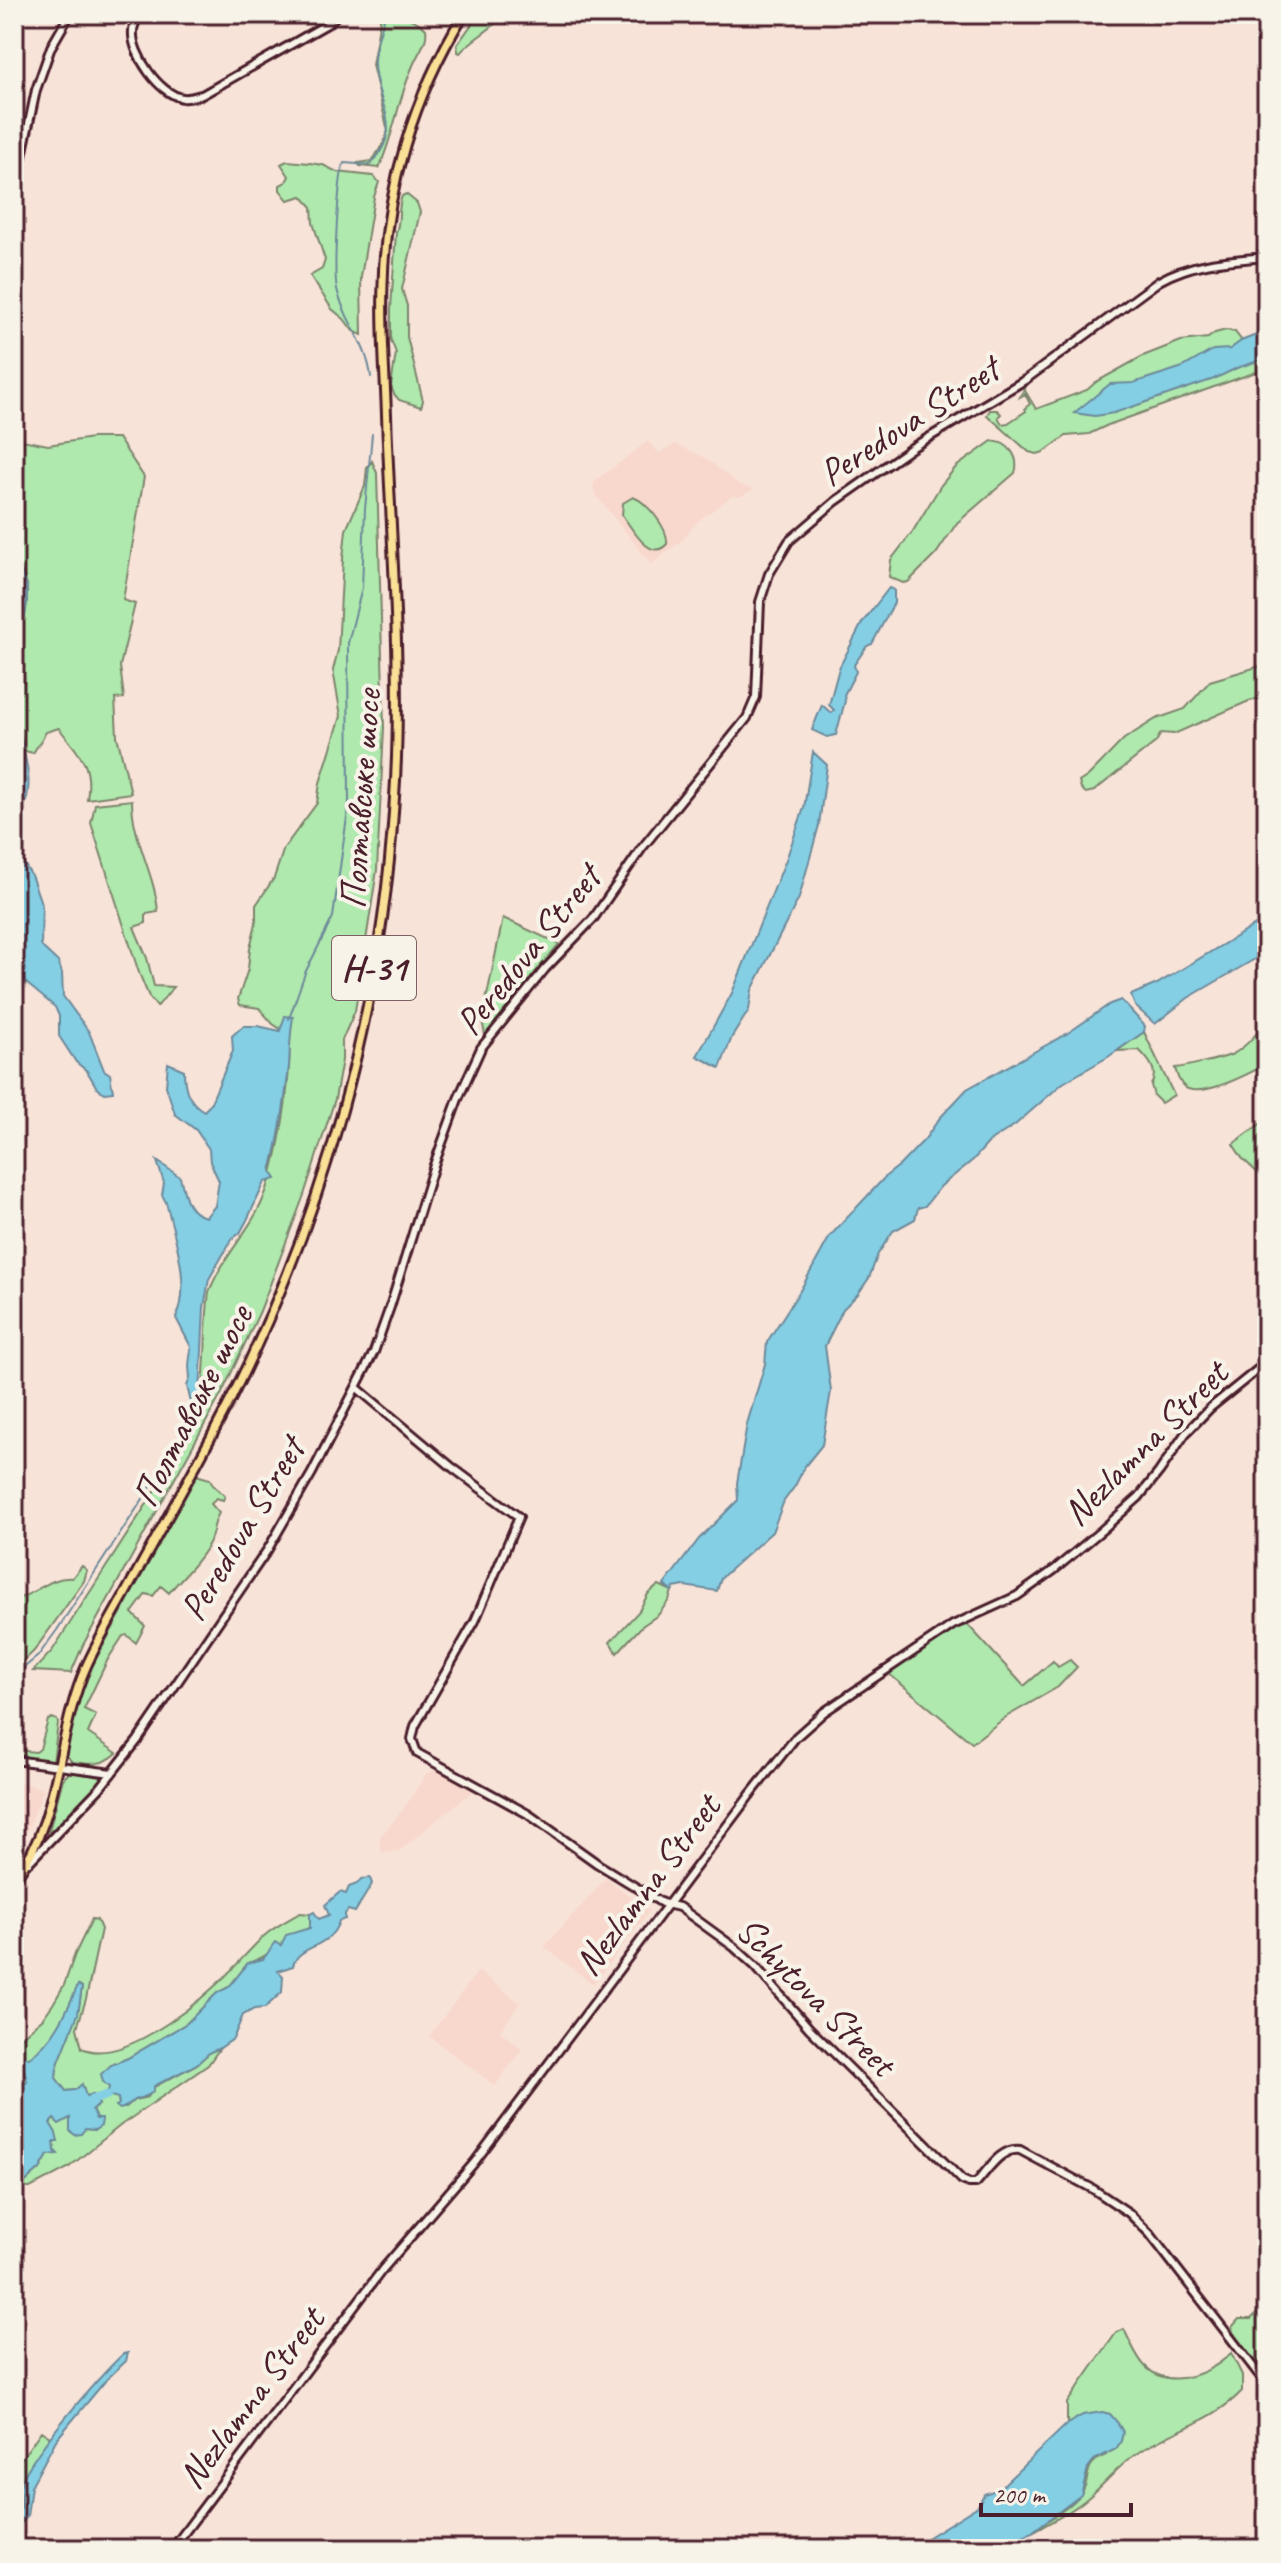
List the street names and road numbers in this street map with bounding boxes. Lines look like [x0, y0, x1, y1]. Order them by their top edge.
street label: Peredova Street [810, 343, 1012, 496]
street label: Полтавське шосе [329, 685, 391, 910]
street label: Peredova Street [445, 851, 614, 1044]
road number: Н-31 [332, 936, 416, 1000]
street label: Полтавське шосе [121, 1295, 264, 1515]
street label: Nezlamna Street [1053, 1348, 1240, 1535]
street label: Peredova Street [169, 1425, 318, 1629]
street label: Nezlamna Street [564, 1783, 732, 1985]
street label: Schytova Street [726, 1906, 908, 2088]
street label: Nezlamna Street [168, 2296, 336, 2498]

